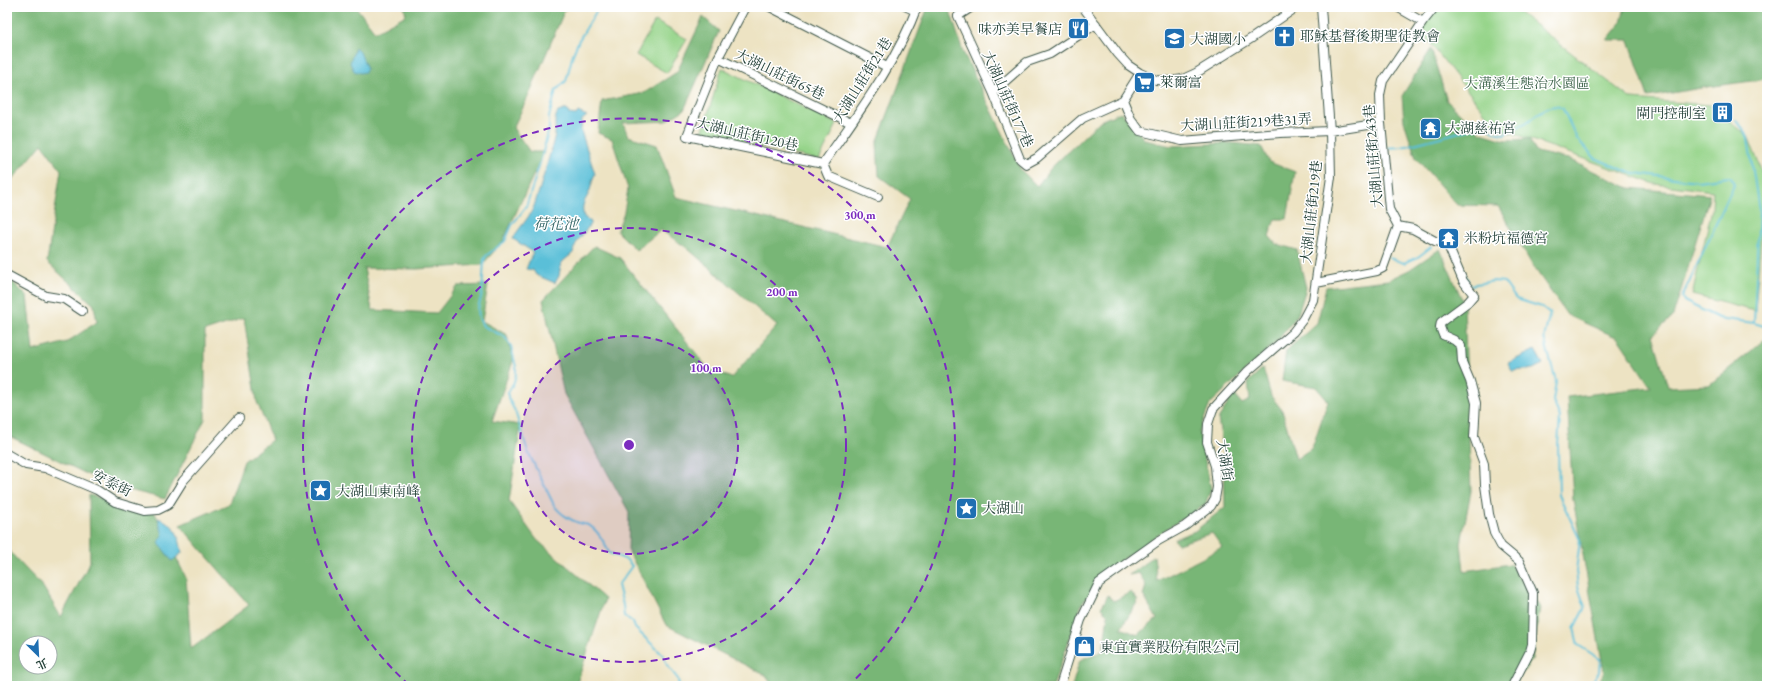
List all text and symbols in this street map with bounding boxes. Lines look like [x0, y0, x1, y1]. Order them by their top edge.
restaurant icon: 味亦美早餐店 [1065, 16, 1091, 42]
place label: 味亦美早餐店 [978, 20, 1062, 38]
church icon: 耶穌基督後期聖徒教會 [1272, 23, 1298, 49]
school or university icon: 大湖國小 [1161, 26, 1187, 52]
place label: 耶穌基督後期聖徒教會 [1300, 27, 1440, 45]
place label: 大湖國小 [1190, 30, 1246, 48]
street label: 大湖山莊街21巷 [829, 34, 895, 126]
street label: 大湖山莊街65巷 [732, 45, 828, 103]
street label: 大湖山莊街177巷 [979, 48, 1037, 150]
supermarket icon: 萊爾富 [1132, 69, 1158, 95]
place label: 萊爾富 [1160, 73, 1202, 91]
park label: 大溝溪生態治水園區 [1464, 74, 1590, 92]
building icon: 閘門控制室 [1709, 100, 1735, 126]
street label: 大湖山莊街243巷 [1359, 103, 1387, 209]
place label: 閘門控制室 [1636, 104, 1706, 122]
street label: 大湖山莊街219巷31弄 [1180, 110, 1312, 134]
street label: 大湖山莊街120巷 [694, 114, 800, 154]
temple icon: 大湖慈祐宮 [1417, 115, 1443, 141]
place label: 大湖慈祐宮 [1446, 119, 1516, 137]
street label: 大湖山莊街219巷 [1297, 159, 1325, 265]
text: 300 m [844, 207, 876, 223]
water label: 荷花池 [533, 214, 580, 233]
temple icon: 米粉坑福德宮 [1435, 225, 1461, 251]
place label: 米粉坑福德宮 [1464, 229, 1548, 247]
text: 200 m [766, 284, 798, 300]
text: 100 m [690, 360, 722, 376]
centre of rings [622, 438, 636, 452]
street label: 大湖街 [1213, 438, 1237, 482]
street label: 安泰街 [89, 466, 135, 500]
place icon: 大湖山東南峰 [307, 478, 333, 504]
place label: 大湖山東南峰 [336, 482, 420, 500]
place icon: 大湖山 [954, 495, 980, 521]
place label: 大湖山 [982, 499, 1024, 517]
shop icon: 東宜實業股份有限公司 [1072, 634, 1098, 660]
north arrow [18, 635, 58, 675]
place label: 東宜實業股份有限公司 [1100, 638, 1240, 656]
text: 北 [34, 656, 50, 673]

